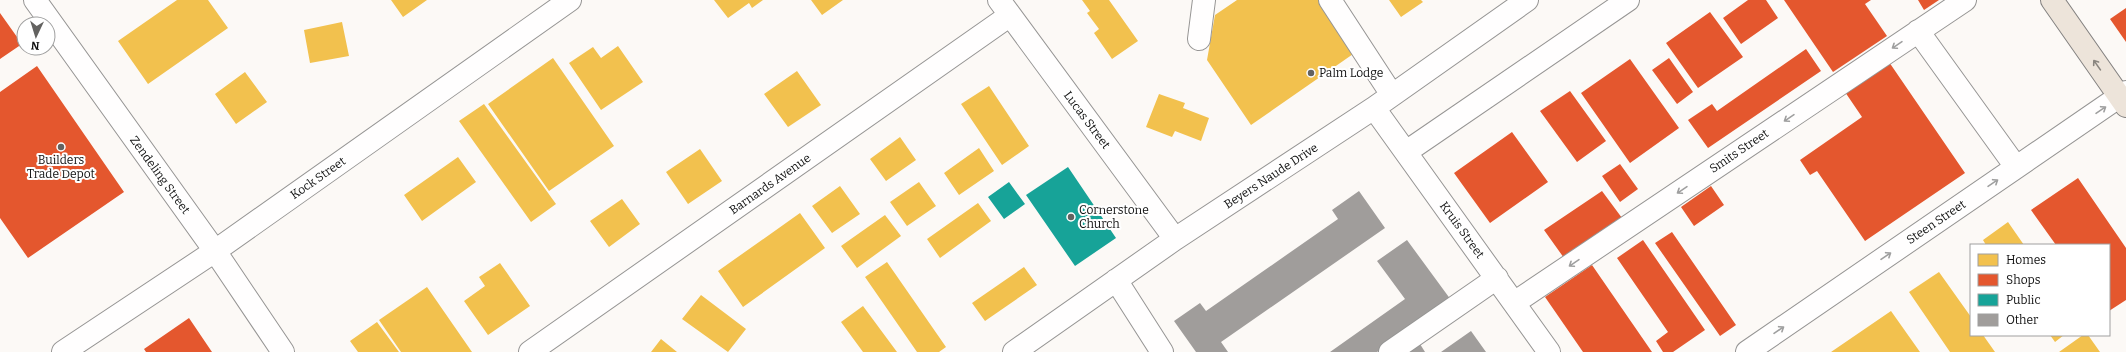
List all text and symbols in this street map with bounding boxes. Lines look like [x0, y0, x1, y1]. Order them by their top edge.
north arrow [16, 16, 56, 56]
text: N [30, 39, 40, 52]
one-way arrow [1892, 41, 1903, 49]
one-way arrow [2093, 59, 2101, 70]
place label: Palm Lodge [1319, 66, 1383, 80]
marker: Palm Lodge [1306, 68, 1316, 78]
street label: Lucas Street [1061, 88, 1114, 152]
one-way arrow [2095, 106, 2106, 114]
one-way arrow [1784, 114, 1795, 122]
street label: Smits Street [1707, 126, 1772, 176]
street label: Zendeling Street [127, 133, 193, 217]
street label: Beyers Naude Drive [1222, 141, 1320, 211]
marker: Builders Trade Depot [56, 142, 66, 152]
street label: Barnards Avenue [727, 151, 813, 217]
place label: Builders Trade Depot [27, 153, 96, 181]
street label: Kock Street [288, 154, 349, 202]
one-way arrow [1988, 179, 1999, 187]
one-way arrow [1676, 186, 1687, 194]
street label: Steen Street [1904, 197, 1969, 247]
street label: Kruis Street [1437, 199, 1488, 262]
place label: Cornerstone Church [1079, 203, 1149, 231]
marker: Cornerstone Church [1066, 212, 1076, 222]
legend [1970, 244, 2110, 336]
one-way arrow [1880, 252, 1891, 260]
text: Homes [2006, 253, 2046, 267]
one-way arrow [1568, 259, 1579, 267]
text: Shops [2006, 273, 2041, 287]
text: Public [2006, 293, 2041, 307]
text: Other [2006, 313, 2039, 327]
one-way arrow [1773, 326, 1784, 334]

